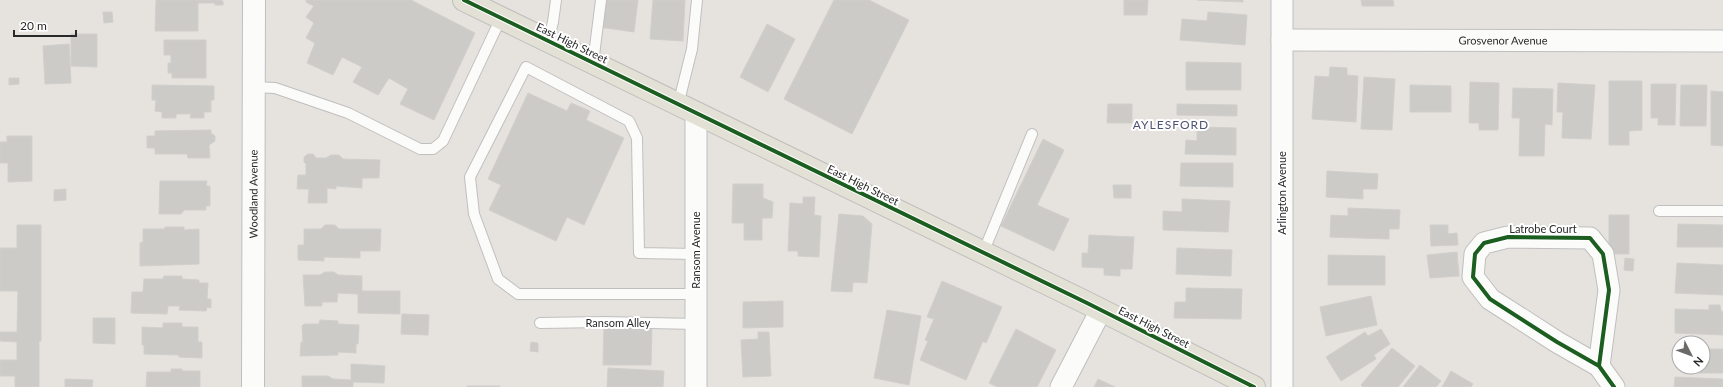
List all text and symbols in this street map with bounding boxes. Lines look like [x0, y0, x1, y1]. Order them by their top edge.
scale bar [14, 12, 76, 38]
text: 20 m [20, 18, 47, 33]
street label: East High Street [534, 20, 610, 65]
street label: Grosvenor Avenue [1458, 33, 1548, 47]
district label: AYLESFORD [1133, 117, 1209, 132]
street label: Woodland Avenue [246, 149, 260, 238]
street label: Arlington Avenue [1275, 151, 1288, 235]
street label: East High Street [825, 162, 901, 207]
street label: Ransom Avenue [689, 211, 702, 289]
street label: Latrobe Court [1509, 222, 1577, 235]
street label: East High Street [1117, 303, 1192, 350]
street label: Ransom Alley [586, 316, 651, 329]
north arrow [1671, 335, 1711, 375]
text: N [1691, 355, 1706, 370]

